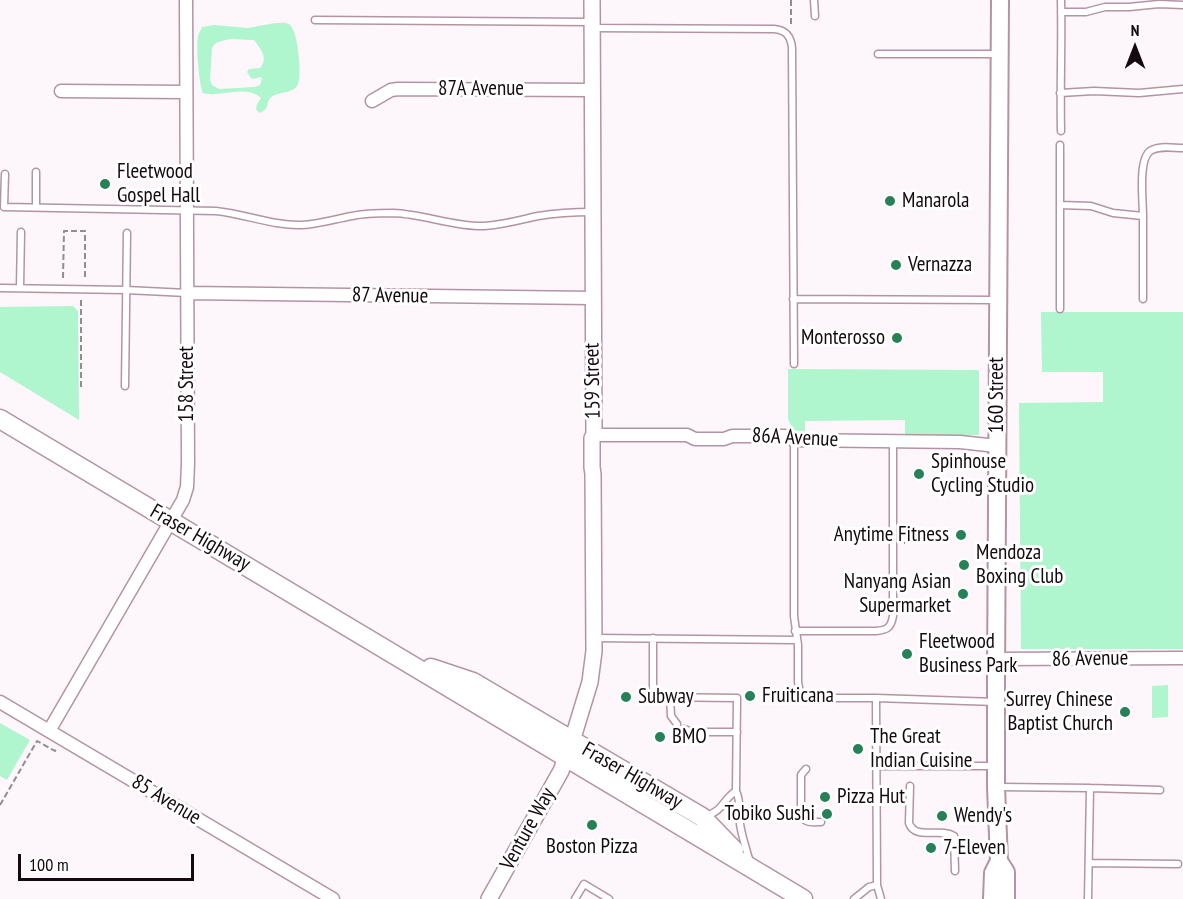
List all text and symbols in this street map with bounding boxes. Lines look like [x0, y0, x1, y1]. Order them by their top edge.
north arrow [1105, 18, 1165, 78]
text: N [1131, 20, 1139, 40]
street label: 87A Avenue [438, 76, 524, 102]
place label: Fleetwood Gospel Hall [117, 159, 200, 209]
marker: Fleetwood Gospel Hall [98, 177, 112, 191]
place label: Manarola [902, 188, 970, 214]
marker: Manarola [883, 194, 897, 208]
place label: Vernazza [908, 252, 972, 278]
marker: Vernazza [889, 258, 903, 272]
street label: 87 Avenue [352, 283, 428, 309]
place label: Monterosso [801, 325, 885, 351]
marker: Monterosso [890, 331, 904, 345]
street label: 159 Street [580, 343, 606, 419]
street label: 158 Street [174, 346, 200, 422]
street label: 160 Street [984, 357, 1010, 433]
street label: 86A Avenue [751, 423, 839, 453]
place label: Spinhouse Cycling Studio [931, 449, 1034, 499]
marker: Spinhouse Cycling Studio [912, 467, 926, 481]
street label: Fraser Highway [145, 499, 255, 577]
place label: Anytime Fitness [834, 522, 949, 548]
marker: Anytime Fitness [954, 528, 968, 542]
place label: Mendoza Boxing Club [976, 540, 1063, 590]
marker: Mendoza Boxing Club [957, 558, 971, 572]
place label: Nanyang Asian Supermarket [844, 569, 951, 619]
marker: Nanyang Asian Supermarket [956, 587, 970, 601]
place label: Fleetwood Business Park [919, 629, 1017, 679]
street label: 86 Avenue [1052, 646, 1128, 672]
marker: Fleetwood Business Park [900, 647, 914, 661]
place label: Fruiticana [762, 683, 834, 709]
place label: Subway [638, 684, 694, 710]
place label: Surrey Chinese Baptist Church [1006, 687, 1113, 737]
marker: Fruiticana [743, 689, 757, 703]
marker: Subway [619, 690, 633, 704]
marker: Surrey Chinese Baptist Church [1118, 705, 1132, 719]
place label: BMO [672, 724, 707, 750]
place label: The Great Indian Cuisine [870, 724, 972, 774]
marker: BMO [653, 730, 667, 744]
street label: Fraser Highway [577, 737, 687, 815]
marker: The Great Indian Cuisine [851, 742, 865, 756]
street label: 85 Avenue [127, 770, 205, 830]
street label: Venture Way [495, 784, 561, 874]
place label: Pizza Hut [837, 784, 905, 810]
marker: Pizza Hut [818, 790, 832, 804]
place label: Tobiko Sushi [725, 801, 815, 827]
place label: Wendy's [954, 803, 1012, 829]
marker: Tobiko Sushi [820, 807, 834, 821]
marker: Wendy's [935, 809, 949, 823]
marker: Boston Pizza [585, 818, 599, 832]
place label: Boston Pizza [546, 834, 638, 860]
place label: 7-Eleven [943, 835, 1006, 861]
marker: 7-Eleven [924, 841, 938, 855]
scale bar [21, 842, 196, 880]
text: 100 m [29, 853, 69, 876]

